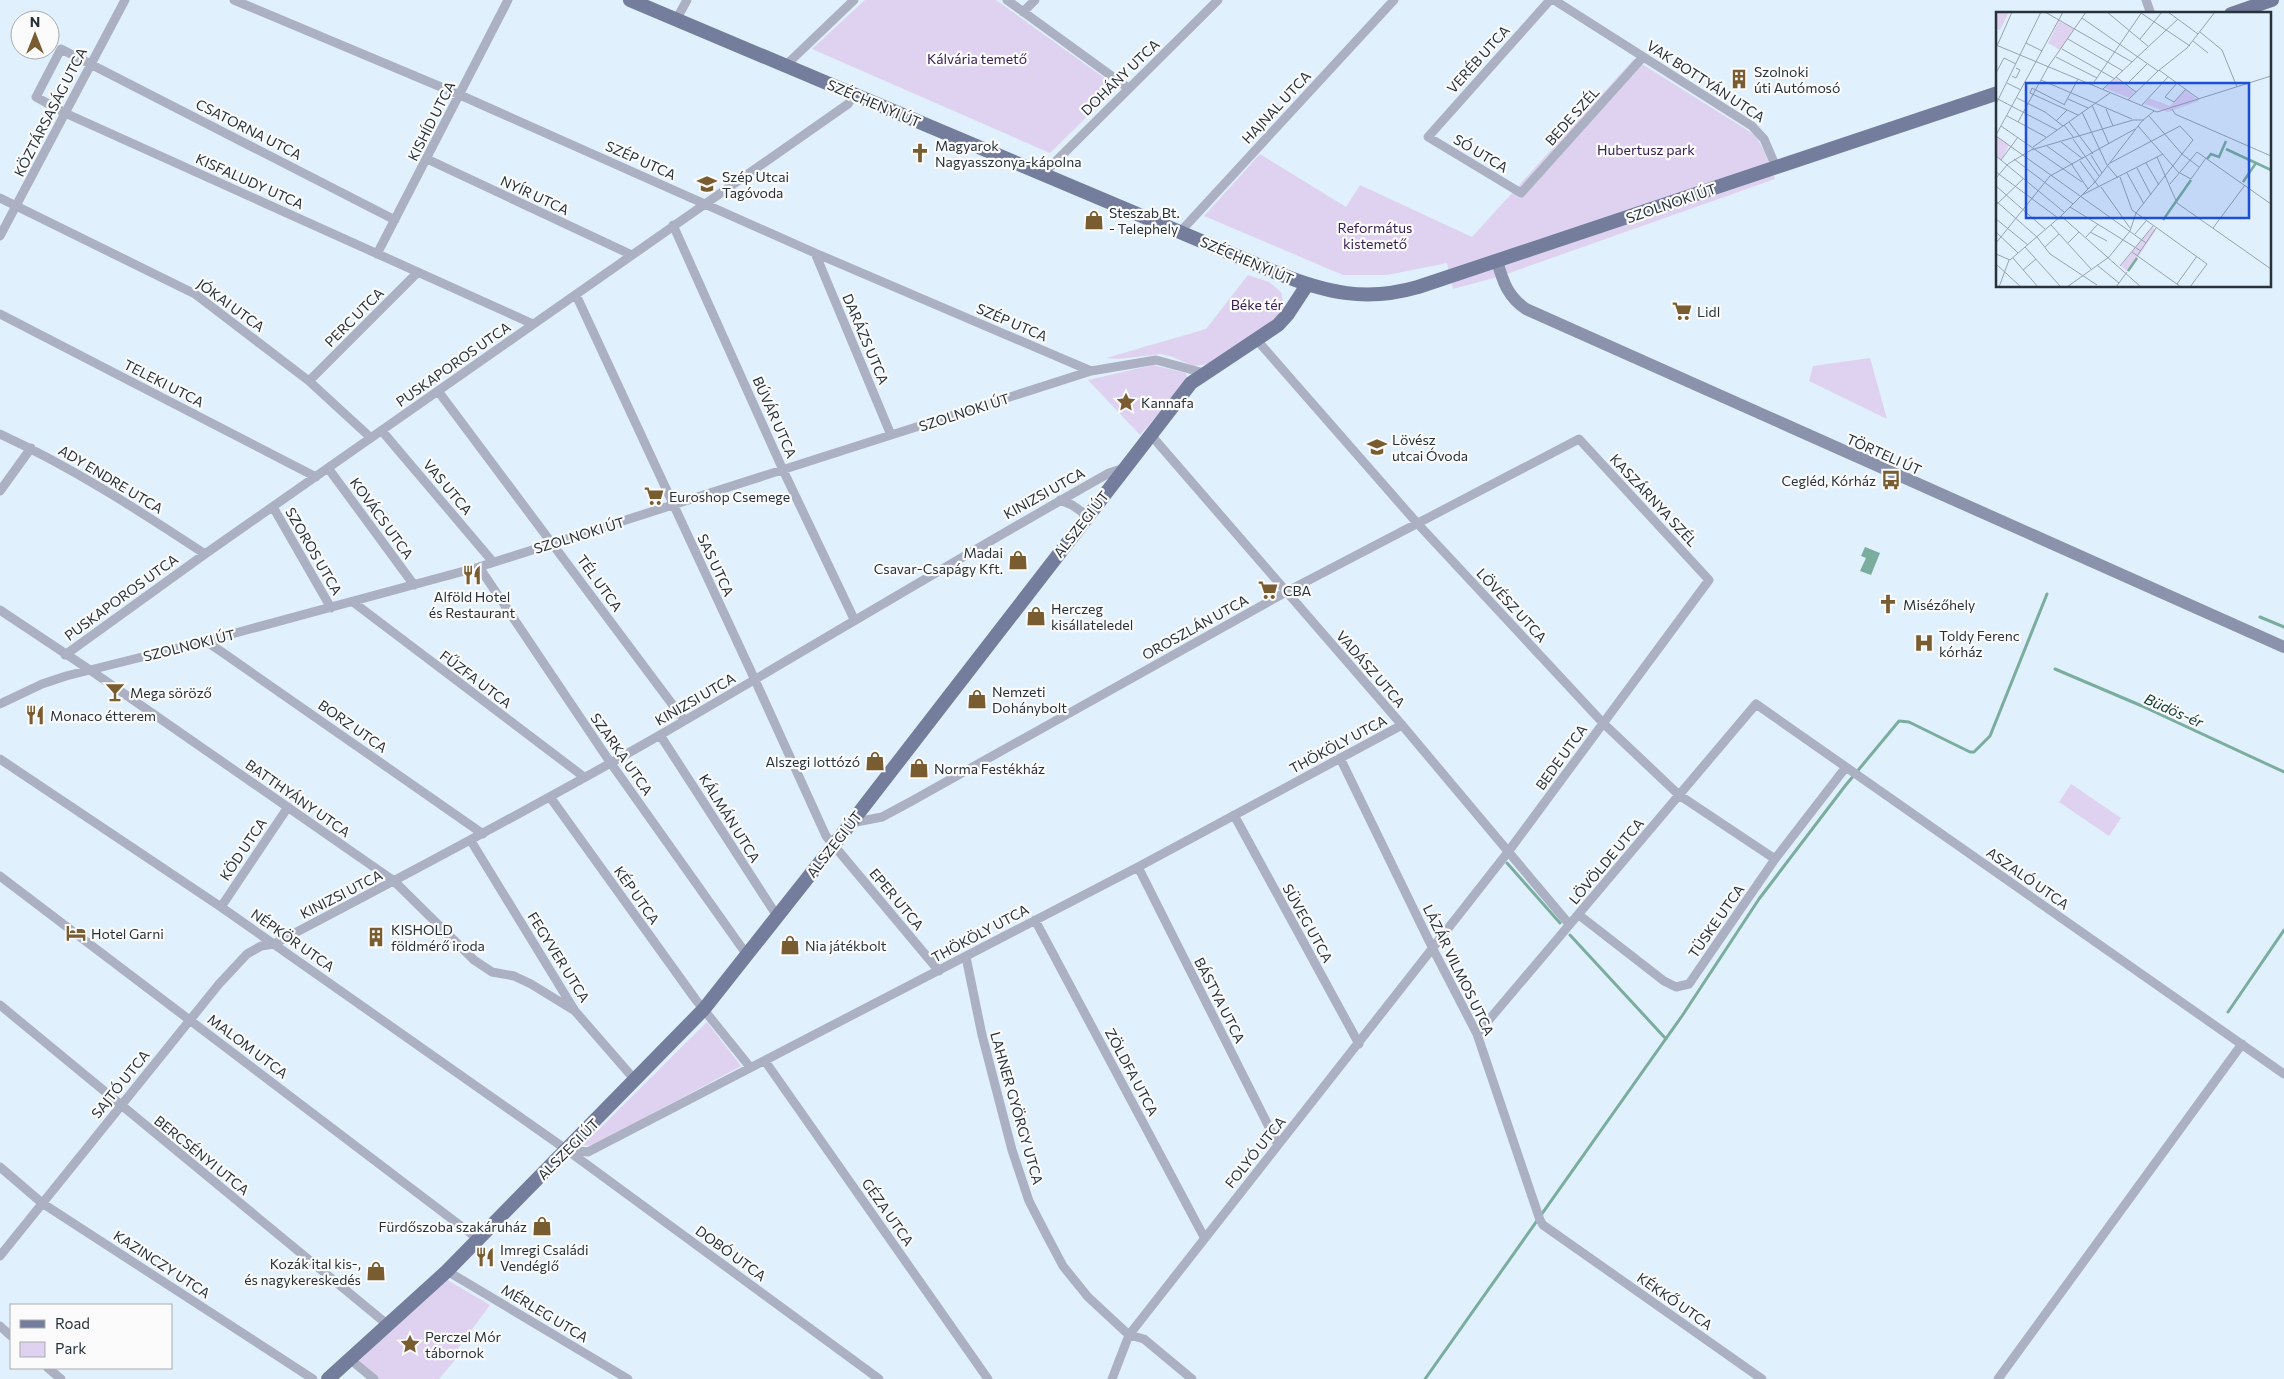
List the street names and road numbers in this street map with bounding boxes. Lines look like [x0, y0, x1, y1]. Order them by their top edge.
street label: VERÉB UTCA [1443, 21, 1513, 96]
street label: DOHÁNY UTCA [1077, 35, 1163, 119]
street label: VAK BOTTYÁN UTCA [1644, 37, 1768, 126]
street label: KÖZTÁRSASÁG UTCA [10, 44, 90, 179]
street label: HAJNAL UTCA [1238, 67, 1314, 147]
street label: SZÉCHENYI ÚT [825, 76, 923, 130]
street label: KISHÍD UTCA [404, 78, 458, 164]
street label: BEDE SZÉL [1541, 83, 1603, 149]
street label: CSATORNA UTCA [193, 95, 305, 163]
street label: SÓ UTCA [1451, 130, 1512, 176]
street label: SZÉP UTCA [603, 137, 679, 183]
street label: KISFALUDY UTCA [193, 150, 307, 213]
street label: NYÍR UTCA [498, 172, 572, 218]
street label: SZOLNOKI ÚT [1624, 180, 1718, 226]
street label: SZÉCHENYI ÚT [1198, 233, 1296, 287]
street label: JÓKAI UTCA [194, 275, 268, 335]
street label: PERC UTCA [321, 284, 387, 350]
street label: DARÁZS UTCA [839, 291, 893, 387]
street label: SZÉP UTCA [974, 299, 1050, 345]
street label: PUSKAPOROS UTCA [392, 318, 514, 410]
street label: TELEKI UTCA [121, 356, 207, 411]
street label: BÚVÁR UTCA [749, 374, 801, 461]
street label: SZOLNOKI ÚT [917, 389, 1011, 435]
street label: TÖRTELI ÚT [1844, 430, 1924, 478]
street label: ADY ENDRE UTCA [56, 441, 167, 517]
street label: KASZÁRNYA SZÉL [1607, 450, 1701, 550]
street label: VAS UTCA [420, 456, 476, 518]
street label: KINIZSI UTCA [1001, 464, 1088, 522]
street label: KOVÁCS UTCA [347, 474, 417, 562]
street label: ALSZEGI ÚT [1050, 487, 1112, 561]
street label: SZOROS UTCA [282, 504, 346, 598]
street label: SZOLNOKI ÚT [532, 513, 626, 557]
street label: SAS UTCA [694, 531, 738, 599]
street label: PUSKAPOROS UTCA [61, 550, 181, 644]
street label: TÉL UTCA [574, 551, 626, 615]
street label: LÖVÉSZ UTCA [1473, 564, 1551, 646]
street label: OROSZLÁN UTCA [1139, 591, 1251, 663]
street label: SZOLNOKI ÚT [141, 625, 237, 665]
street label: VADÁSZ UTCA [1333, 627, 1409, 711]
street label: FŰZFA UTCA [437, 646, 516, 712]
street label: KINIZSI UTCA [652, 669, 739, 729]
street label: BORZ UTCA [315, 696, 391, 756]
street label: SZARKA UTCA [587, 710, 657, 799]
street label: THÖKÖLY UTCA [1287, 711, 1390, 777]
street label: BEDE UTCA [1532, 721, 1591, 793]
street label: BATTHYÁNY UTCA [242, 756, 354, 841]
street label: KÁLMÁN UTCA [696, 771, 764, 866]
street label: ALSZEGI ÚT [803, 807, 865, 881]
street label: KÖD UTCA [216, 814, 270, 883]
street label: LÖVÖLDE UTCA [1565, 814, 1647, 907]
street label: ASZALÓ UTCA [1983, 843, 2073, 913]
street label: KÉP UTCA [611, 863, 663, 928]
street label: EPER UTCA [866, 865, 928, 934]
street label: KINIZSI UTCA [297, 866, 385, 922]
street label: SÜVEG UTCA [1279, 881, 1337, 966]
street label: TÜSKE UTCA [1684, 881, 1748, 961]
street label: THÖKÖLY UTCA [929, 900, 1032, 966]
street label: LÁZÁR VILMOS UTCA [1420, 902, 1498, 1039]
street label: NÉPKÖR UTCA [248, 905, 338, 975]
street label: FEGYVER UTCA [524, 909, 594, 1006]
street label: BÁSTYA UTCA [1191, 954, 1249, 1046]
street label: MALOM UTCA [205, 1010, 292, 1082]
street label: ZÖLDFA UTCA [1102, 1025, 1162, 1119]
street label: LAHNER GYÖRGY UTCA [987, 1030, 1047, 1187]
street label: SAJTÓ UTCA [87, 1046, 153, 1121]
street label: BERCSÉNYI UTCA [151, 1112, 253, 1199]
street label: FOLYÓ UTCA [1221, 1113, 1289, 1191]
street label: ALSZEGI ÚT [534, 1115, 602, 1183]
street label: GÉZA UTCA [859, 1175, 918, 1249]
street label: DOBÓ UTCA [692, 1222, 770, 1284]
street label: KAZINCZY UTCA [111, 1226, 214, 1302]
street label: KÉKKŐ UTCA [1634, 1269, 1716, 1333]
street label: MÉRLEG UTCA [498, 1280, 592, 1346]

